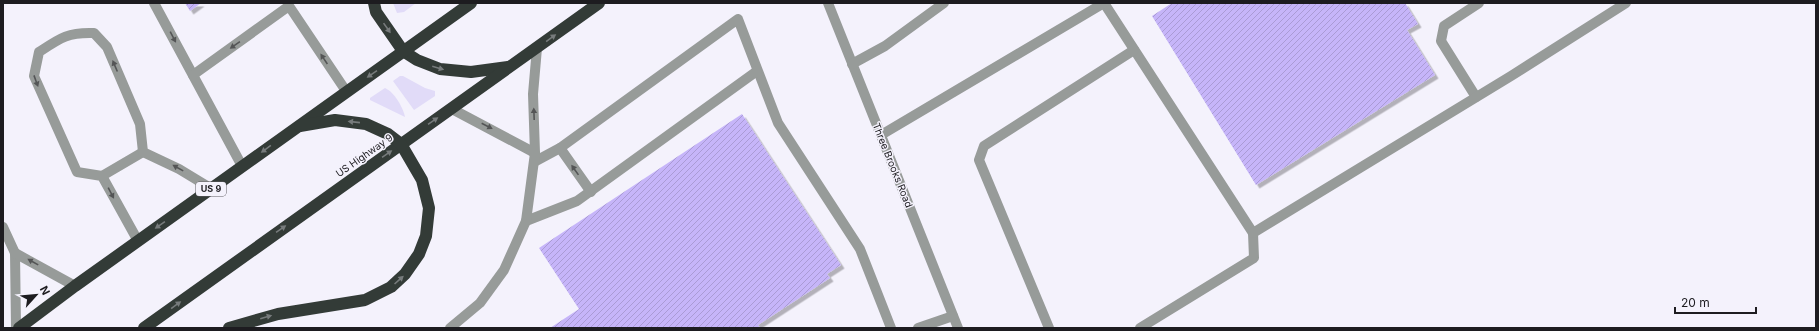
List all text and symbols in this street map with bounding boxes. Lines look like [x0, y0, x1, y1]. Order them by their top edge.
one-way arrow [383, 23, 391, 33]
one-way arrow [170, 32, 176, 43]
one-way arrow [545, 34, 556, 42]
one-way arrow [229, 41, 240, 49]
one-way arrow [320, 54, 328, 64]
one-way arrow [112, 60, 118, 72]
one-way arrow [432, 65, 444, 71]
one-way arrow [366, 70, 377, 78]
one-way arrow [34, 76, 40, 88]
one-way arrow [531, 107, 537, 120]
one-way arrow [428, 118, 439, 125]
one-way arrow [348, 119, 360, 126]
street label: Three Brooks Road [871, 121, 915, 209]
one-way arrow [481, 123, 493, 130]
street label: US Highway 9 [333, 131, 395, 179]
one-way arrow [260, 145, 271, 153]
one-way arrow [382, 150, 392, 158]
one-way arrow [571, 164, 579, 175]
one-way arrow [172, 165, 184, 172]
road number: US 9 [196, 182, 226, 196]
one-way arrow [107, 187, 114, 198]
one-way arrow [155, 221, 166, 229]
one-way arrow [276, 225, 287, 233]
one-way arrow [27, 259, 39, 266]
north arrow [16, 275, 56, 315]
one-way arrow [394, 275, 404, 285]
text: N [37, 284, 53, 297]
scale bar [1675, 289, 1756, 315]
text: 20 m [1681, 295, 1710, 310]
one-way arrow [171, 301, 181, 309]
one-way arrow [260, 314, 272, 320]

